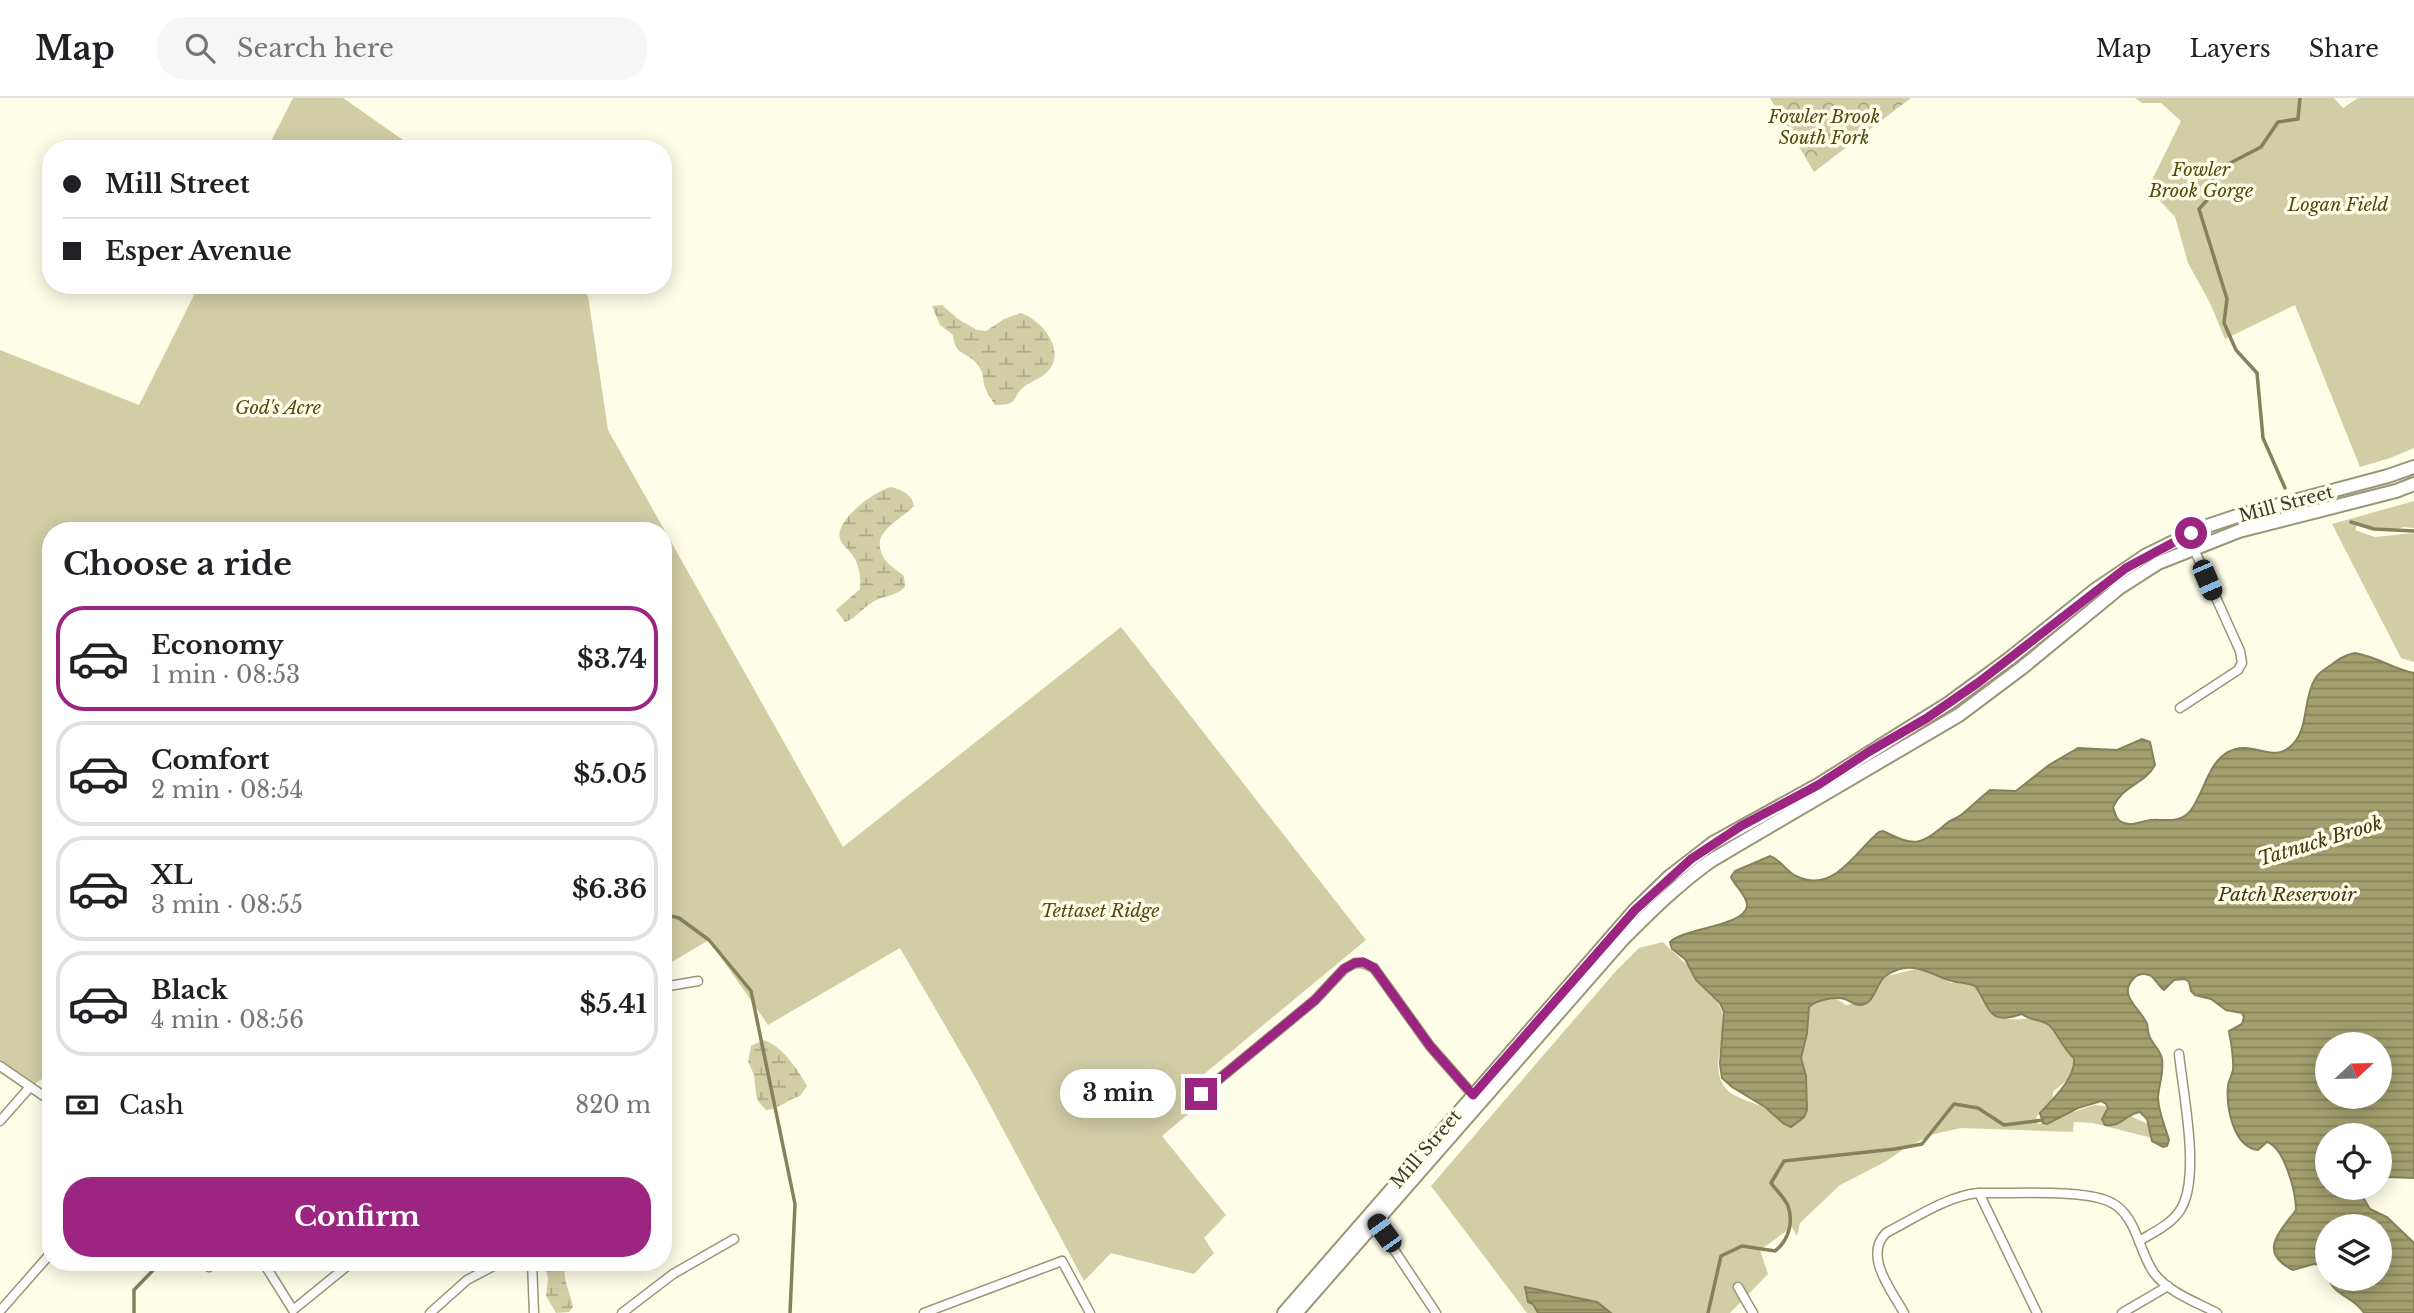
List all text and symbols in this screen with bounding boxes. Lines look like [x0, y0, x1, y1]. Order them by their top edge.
search box [157, 17, 647, 80]
text: Map [35, 28, 115, 69]
icon: search [181, 29, 219, 67]
text: Search here [237, 32, 394, 64]
text: Map [2096, 34, 2152, 63]
text: Layers [2190, 34, 2271, 63]
text: Share [2309, 34, 2379, 63]
park label: Fowler Brook South Fork [1767, 106, 1880, 149]
park label: Fowler Brook Gorge [2148, 159, 2253, 202]
text: Mill Street [105, 168, 250, 200]
park label: Logan Field [2287, 194, 2389, 216]
text: Esper Avenue [105, 235, 292, 267]
park label: God's Acre [235, 397, 321, 419]
street label: Mill Street [2236, 481, 2336, 527]
route start [2175, 517, 2207, 549]
text: Choose a ride [63, 544, 292, 584]
car [2190, 557, 2225, 603]
icon: car [67, 627, 130, 690]
text: Economy [151, 629, 284, 661]
text: $3.74 [577, 643, 647, 675]
text: 1 min · 08:53 [151, 661, 300, 689]
icon: car [67, 742, 130, 805]
text: Comfort [151, 744, 269, 776]
text: $5.05 [573, 758, 647, 790]
text: 2 min · 08:54 [151, 776, 303, 804]
water label: Tatnuck Brook [2255, 811, 2385, 871]
icon: car [67, 857, 130, 920]
text: XL [151, 859, 193, 891]
text: $6.36 [572, 873, 647, 905]
water label: Patch Reservoir [2217, 883, 2357, 906]
text: 3 min · 08:55 [151, 891, 303, 919]
park label: Tettaset Ridge [1041, 900, 1159, 922]
icon: car [67, 972, 130, 1035]
text: Black [151, 974, 228, 1006]
text: $5.41 [579, 988, 647, 1020]
text: 4 min · 08:56 [151, 1006, 304, 1034]
north arrow [2315, 1032, 2392, 1110]
map controls [2315, 1032, 2392, 1291]
callout: 3 min [1061, 1070, 1176, 1118]
route end [1185, 1078, 1217, 1110]
text: 3 min [1082, 1079, 1154, 1107]
icon: cash [63, 1086, 101, 1124]
text: Cash [119, 1089, 184, 1121]
text: 820 m [575, 1091, 651, 1119]
street label: Mill Street [1386, 1105, 1466, 1193]
button: locate [2315, 1123, 2392, 1200]
button: Confirm [63, 1177, 651, 1257]
car [1364, 1210, 1405, 1256]
button: layers [2315, 1214, 2392, 1291]

